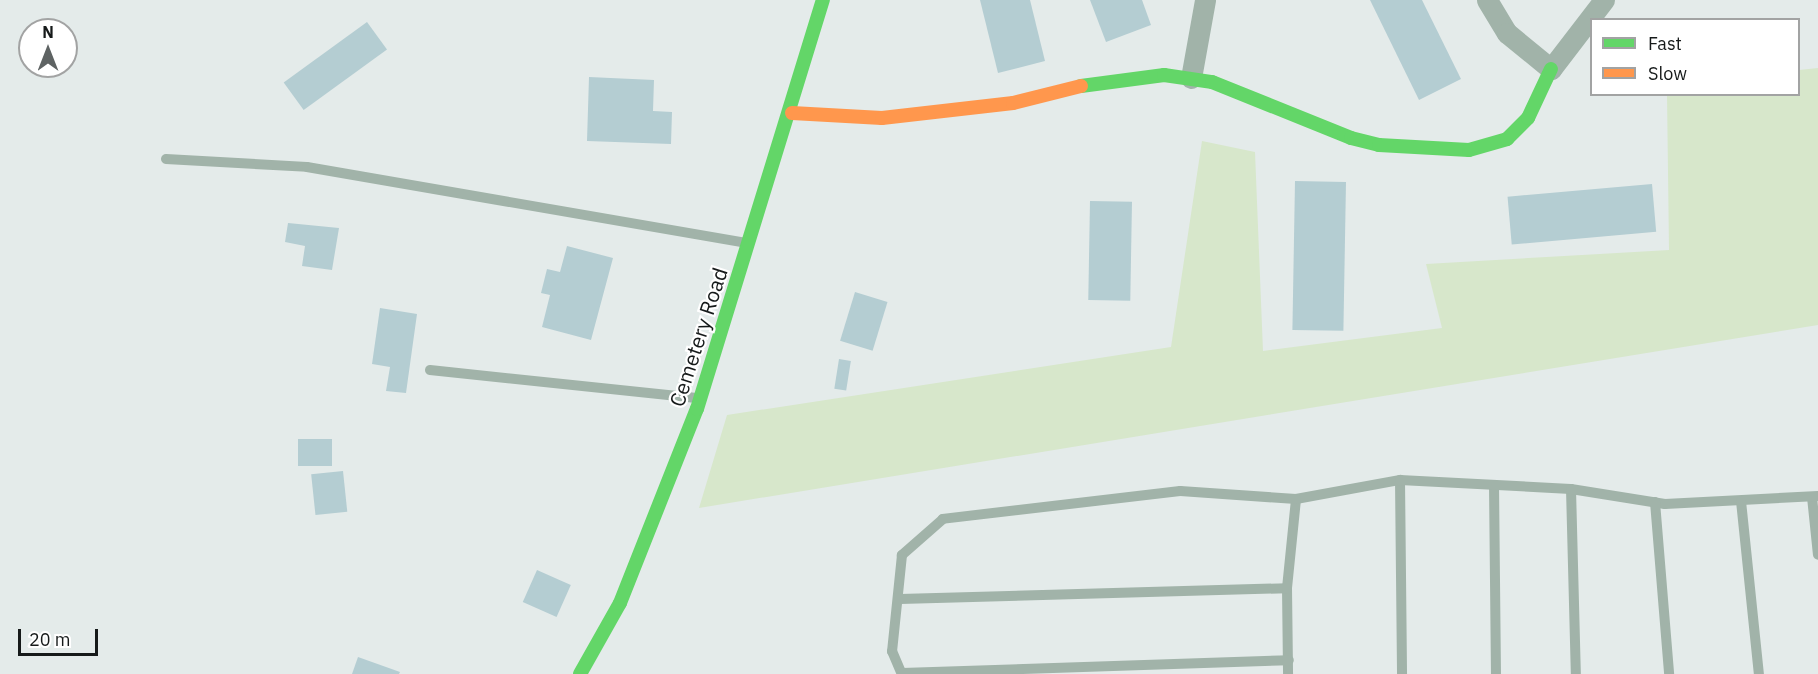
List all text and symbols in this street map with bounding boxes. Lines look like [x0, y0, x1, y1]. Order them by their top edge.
north arrow [18, 18, 78, 78]
legend [1590, 18, 1800, 96]
text: N [42, 22, 54, 42]
text: Fast [1648, 32, 1682, 55]
text: Slow [1648, 62, 1687, 85]
street label: Cemetery Road [664, 264, 732, 410]
scale bar [21, 617, 100, 655]
text: 20 m [29, 628, 71, 651]

